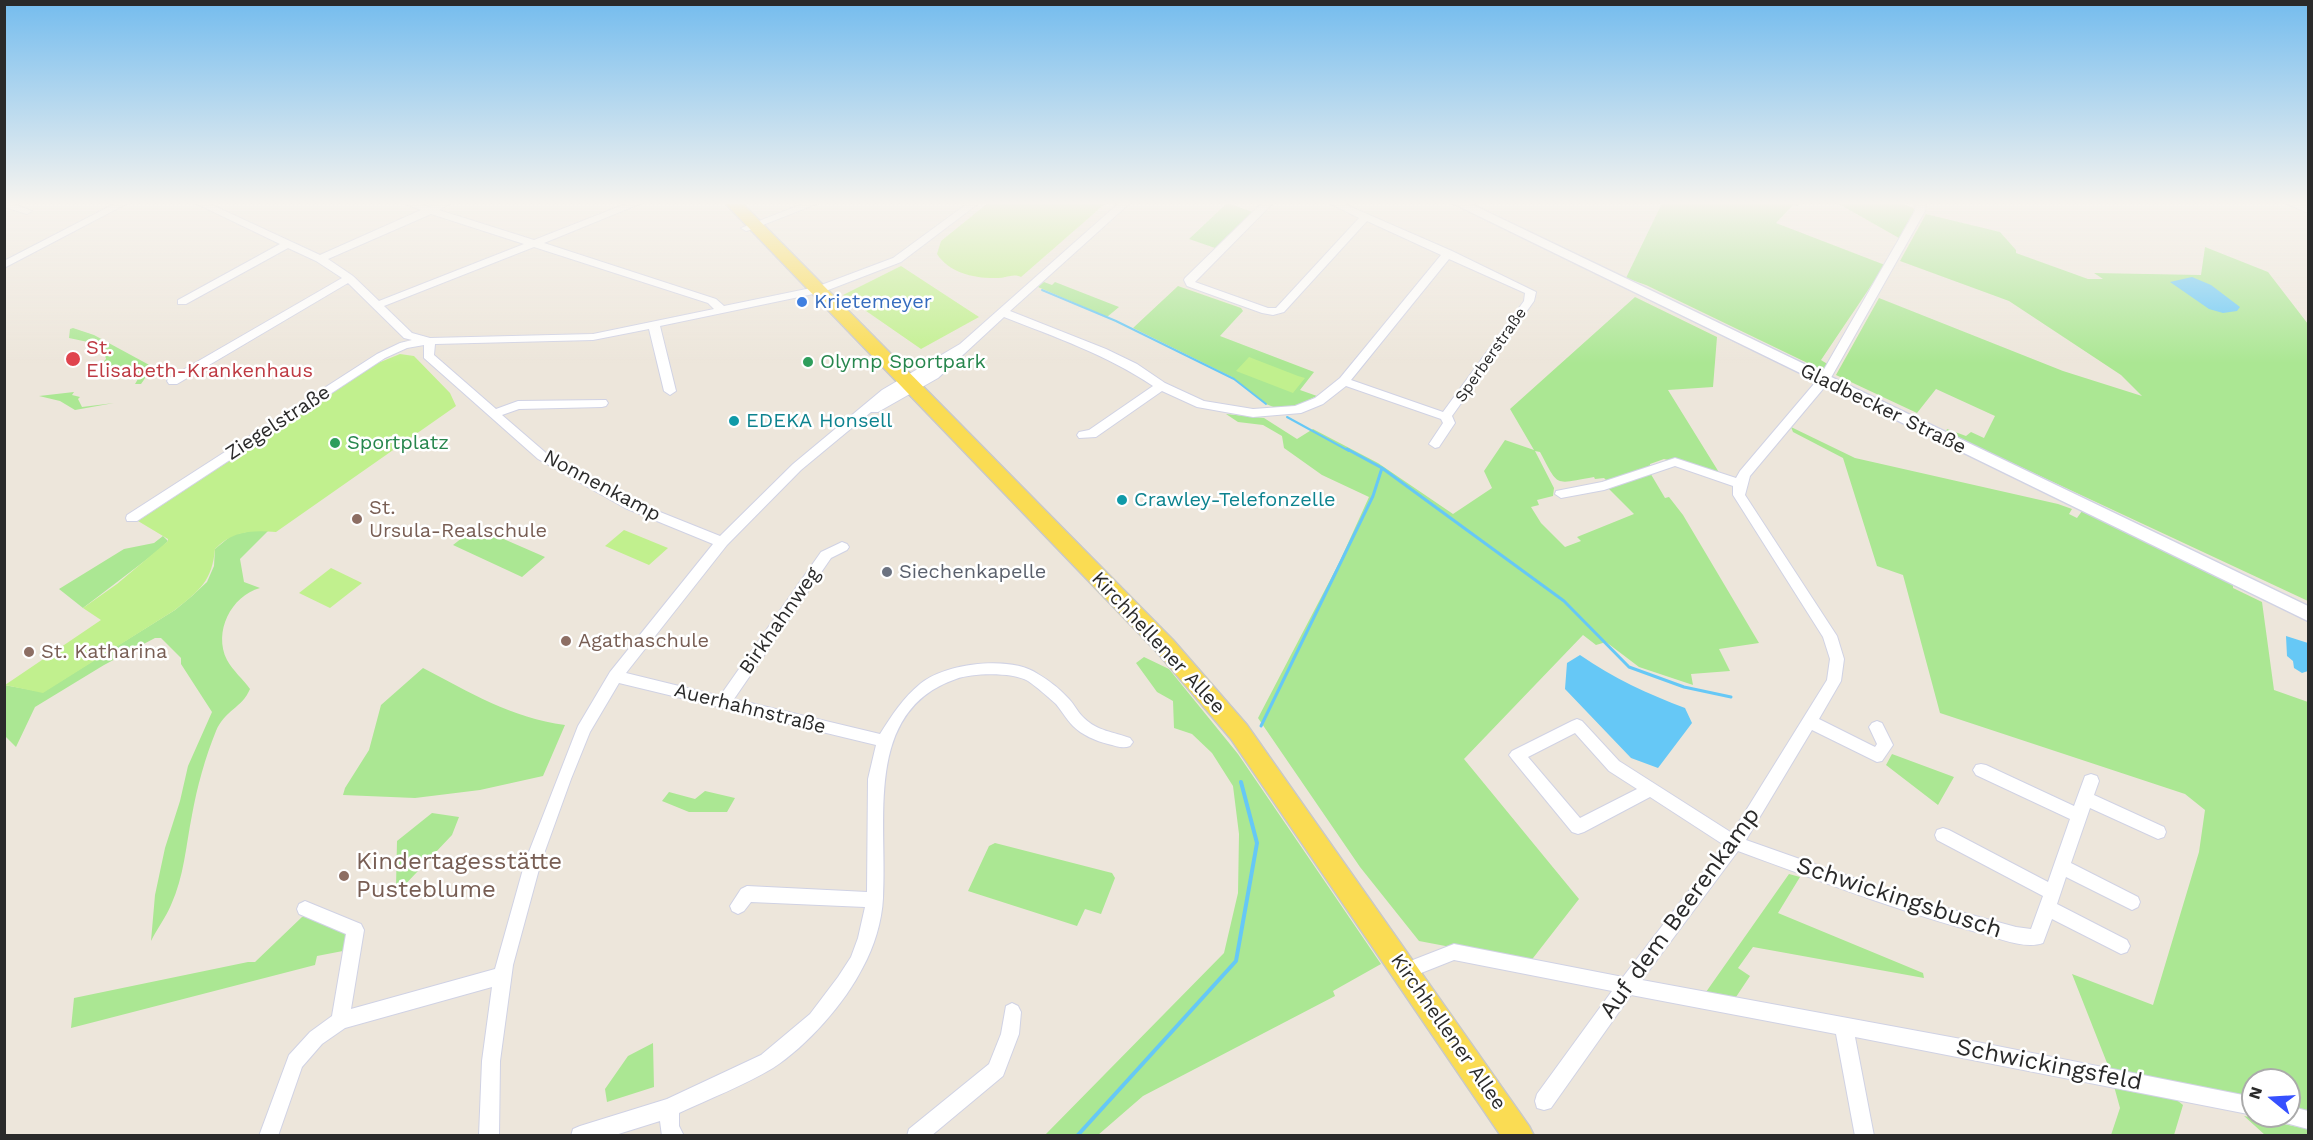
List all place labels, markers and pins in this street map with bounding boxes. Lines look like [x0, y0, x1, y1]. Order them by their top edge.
place label: Krietemeyer [814, 290, 932, 314]
marker: Krietemeyer [795, 295, 809, 309]
place label: St. Elisabeth-Krankenhaus [86, 336, 313, 383]
marker: St. Elisabeth-Krankenhaus [64, 350, 82, 368]
place label: Olymp Sportpark [820, 350, 986, 374]
marker: Olymp Sportpark [801, 355, 815, 369]
place label: EDEKA Honsell [746, 409, 892, 433]
marker: EDEKA Honsell [727, 414, 741, 428]
place label: Sportplatz [347, 431, 449, 455]
marker: Sportplatz [328, 436, 342, 450]
place label: Crawley-Telefonzelle [1134, 488, 1336, 512]
marker: Crawley-Telefonzelle [1115, 493, 1129, 507]
place label: St. Ursula-Realschule [369, 496, 547, 543]
marker: St. Ursula-Realschule [350, 512, 364, 526]
place label: Siechenkapelle [899, 560, 1046, 584]
marker: Siechenkapelle [880, 565, 894, 579]
place label: Agathaschule [578, 629, 709, 653]
marker: Agathaschule [559, 634, 573, 648]
place label: St. Katharina [41, 640, 167, 664]
marker: St. Katharina [22, 645, 36, 659]
place label: Kindertagesstätte Pusteblume [356, 848, 562, 904]
marker: Kindertagesstätte Pusteblume [337, 869, 351, 883]

